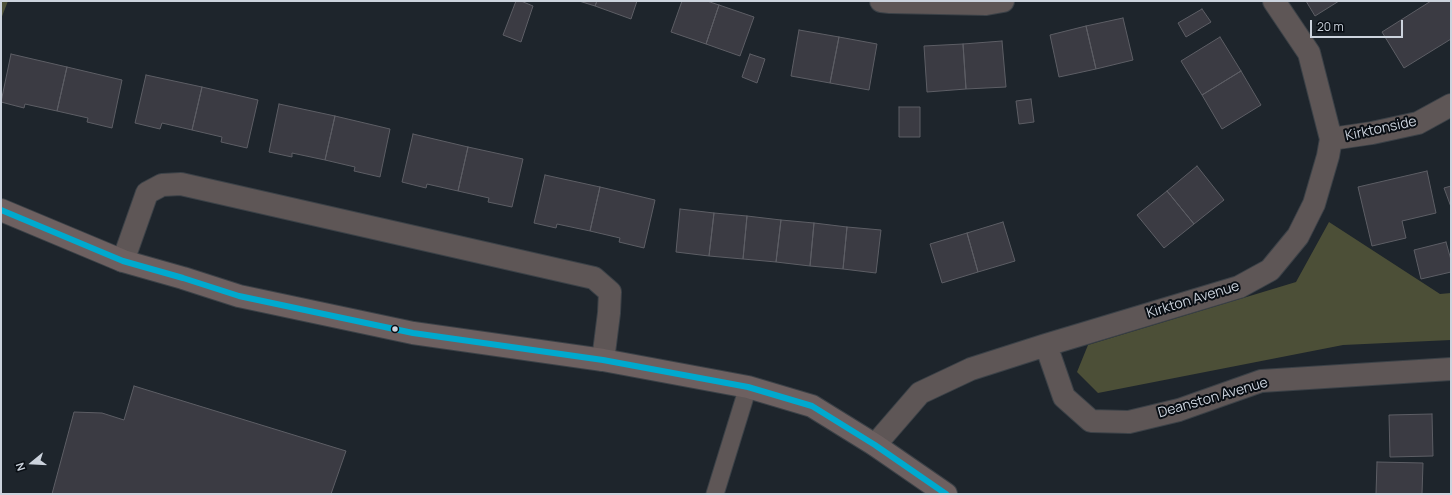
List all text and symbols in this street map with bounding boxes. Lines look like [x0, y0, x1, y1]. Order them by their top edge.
scale bar [1312, 12, 1405, 38]
text: 20 m [1317, 18, 1344, 35]
street label: Kirktonside [1344, 113, 1418, 145]
street label: Kirkton Avenue [1145, 278, 1241, 322]
unlabelled marker [390, 324, 400, 334]
street label: Deanston Avenue [1156, 374, 1270, 422]
north arrow [12, 443, 52, 483]
text: N [12, 461, 28, 473]

